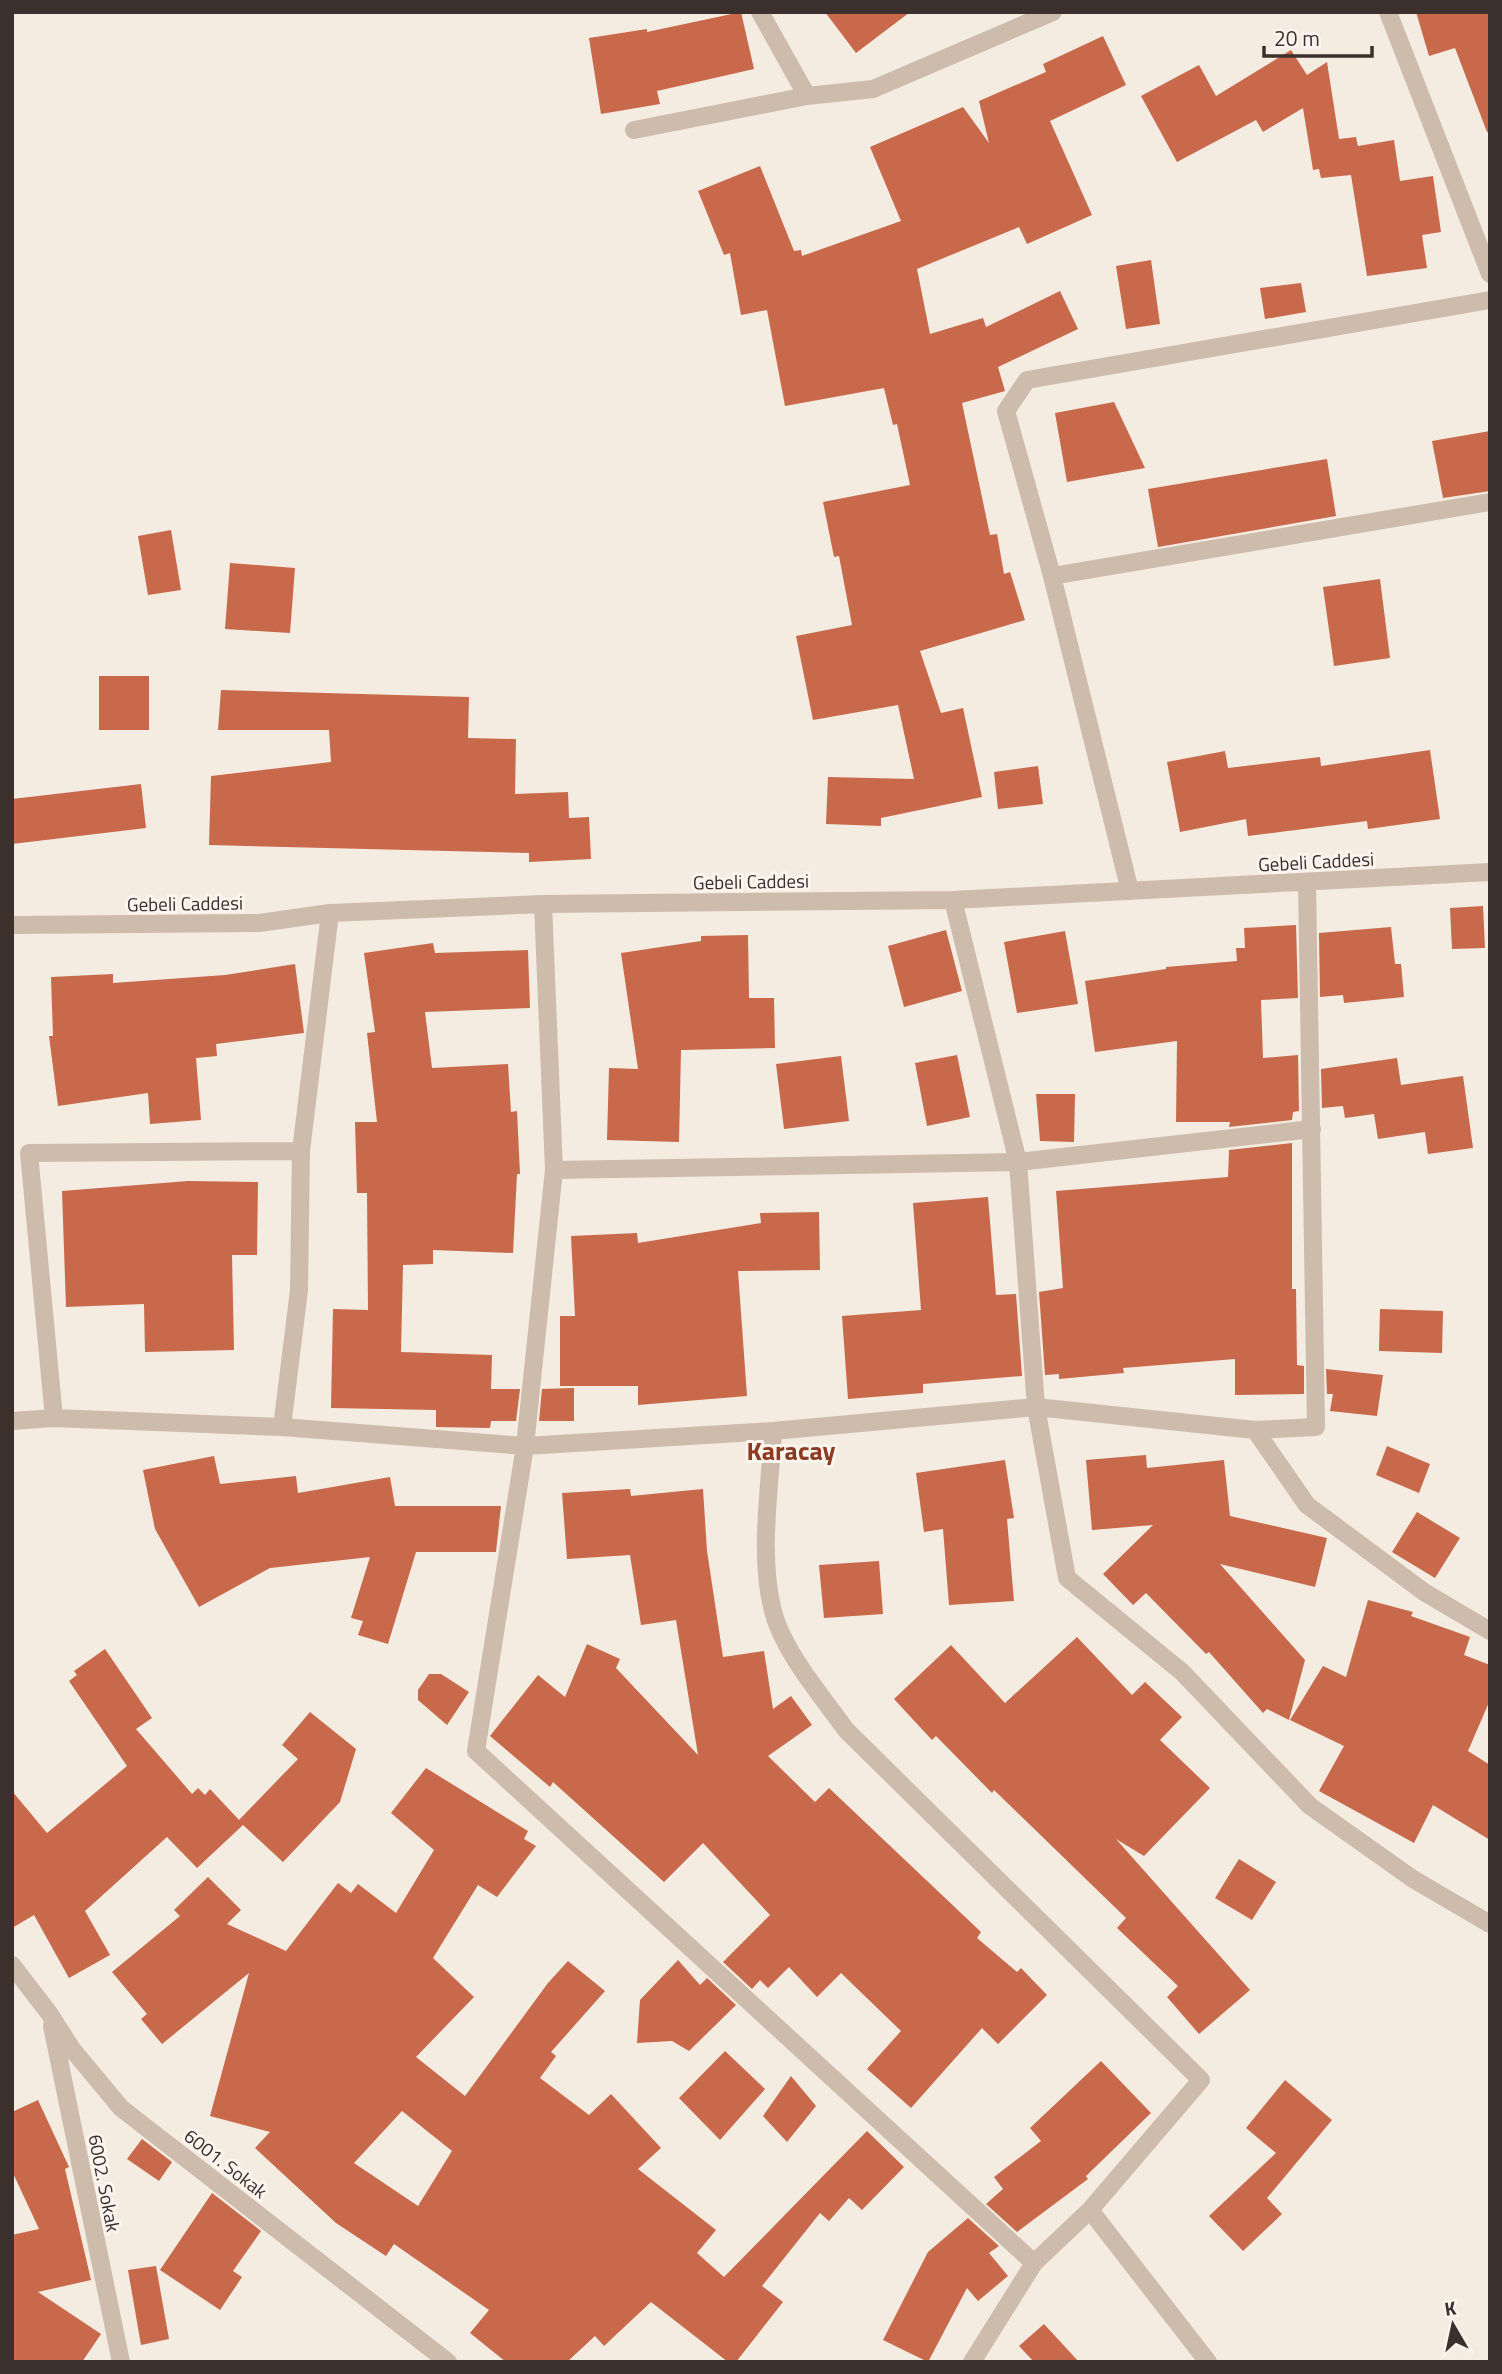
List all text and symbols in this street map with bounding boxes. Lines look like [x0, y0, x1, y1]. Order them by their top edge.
scale bar [1264, 14, 1372, 58]
text: 20 m [1274, 22, 1320, 54]
street label: Gebeli Caddesi [1257, 843, 1375, 879]
street label: Gebeli Caddesi [693, 865, 809, 897]
street label: Gebeli Caddesi [127, 887, 243, 919]
district label: Karacay [746, 1431, 836, 1470]
street label: 6001. Sokak [178, 2121, 274, 2205]
street label: 6002. Sokak [81, 2132, 129, 2234]
north arrow [1418, 2290, 1488, 2360]
text: K [1442, 2293, 1458, 2323]

